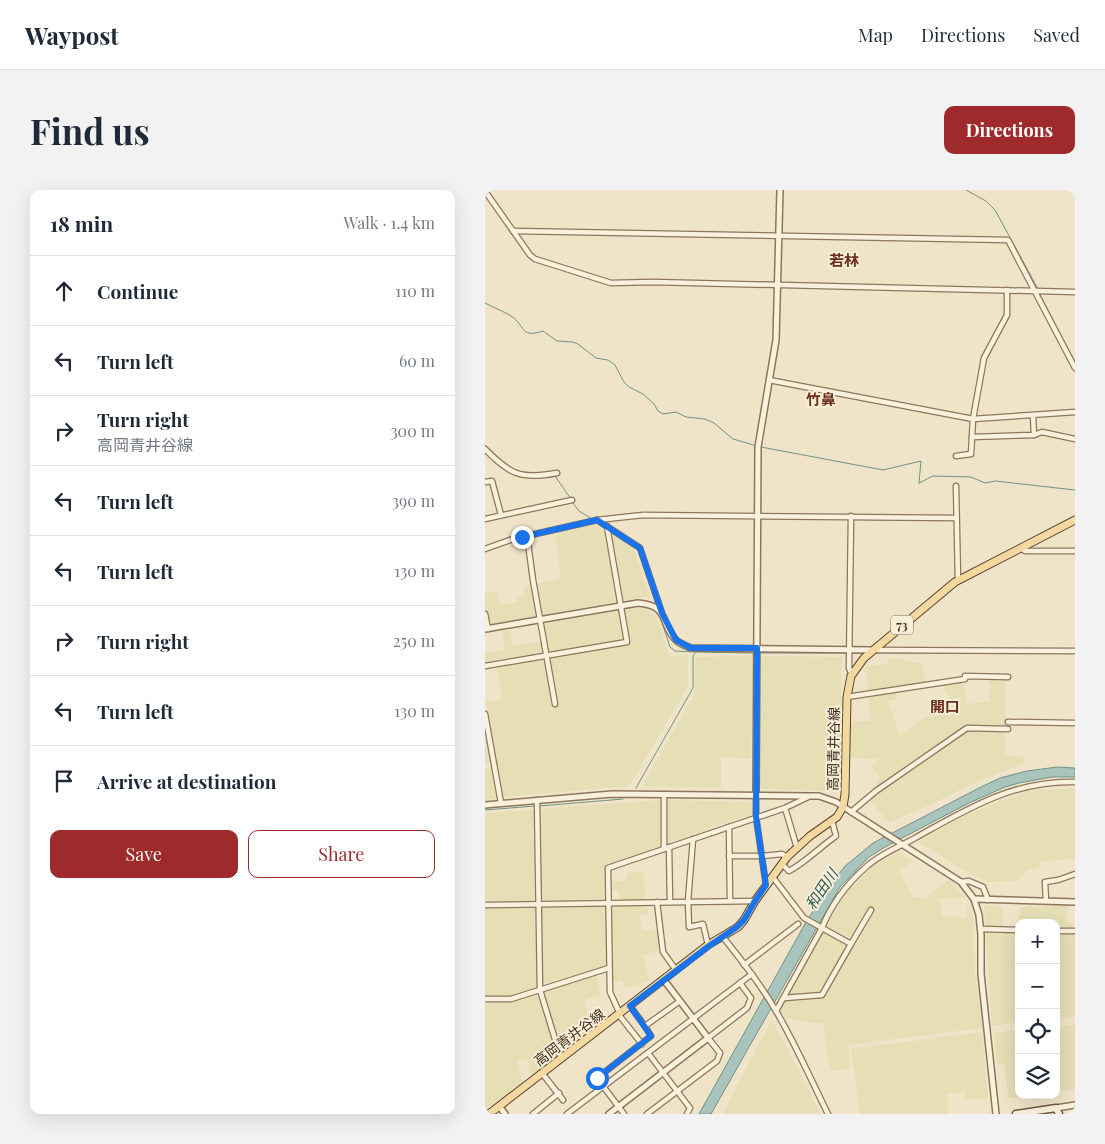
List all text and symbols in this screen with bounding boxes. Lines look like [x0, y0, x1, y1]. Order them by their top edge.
text: Waypost [25, 19, 119, 51]
text: Map [858, 23, 893, 47]
text: Directions [921, 23, 1005, 47]
text: Saved [1033, 23, 1080, 47]
button: Directions [944, 106, 1075, 154]
text: Find us [30, 107, 150, 154]
text: 18 min [50, 209, 113, 237]
text: Walk · 1.4 km [344, 212, 435, 233]
district label: 若林 [829, 250, 859, 270]
icon: ahead [50, 277, 78, 305]
text: Continue [97, 278, 178, 304]
text: 110 m [395, 280, 435, 301]
icon: left [50, 347, 78, 375]
text: Turn left [97, 348, 174, 374]
text: 60 m [399, 350, 435, 371]
district label: 竹鼻 [806, 389, 836, 409]
text: Turn right [97, 406, 189, 432]
icon: right [50, 417, 78, 445]
text: 300 m [390, 420, 435, 441]
text: 高岡青井谷線 [97, 434, 193, 455]
icon: left [50, 487, 78, 515]
text: Turn left [97, 488, 174, 514]
text: 390 m [392, 490, 435, 511]
route end [511, 526, 534, 549]
icon: left [50, 557, 78, 585]
text: Turn left [97, 558, 174, 584]
text: 130 m [394, 560, 435, 581]
road number: 73 [891, 616, 913, 634]
icon: right [50, 627, 78, 655]
text: Turn right [97, 628, 189, 654]
text: 250 m [393, 630, 435, 651]
district label: 開口 [930, 696, 960, 716]
icon: left [50, 697, 78, 725]
text: Turn left [97, 698, 174, 724]
text: 130 m [394, 700, 435, 721]
street label: 高岡青井谷線 [823, 707, 843, 791]
icon: arrive [50, 767, 78, 795]
text: Arrive at destination [97, 768, 277, 794]
button: Save [50, 830, 238, 878]
button: Share [248, 830, 435, 878]
water label: 和田川 [800, 863, 843, 913]
map controls [1015, 919, 1060, 1099]
button: + [1015, 919, 1060, 964]
button: − [1015, 964, 1060, 1009]
street label: 高岡青井谷線 [530, 1004, 608, 1070]
button: locate [1015, 1009, 1060, 1054]
button: layers [1015, 1054, 1060, 1099]
route start [586, 1067, 609, 1090]

